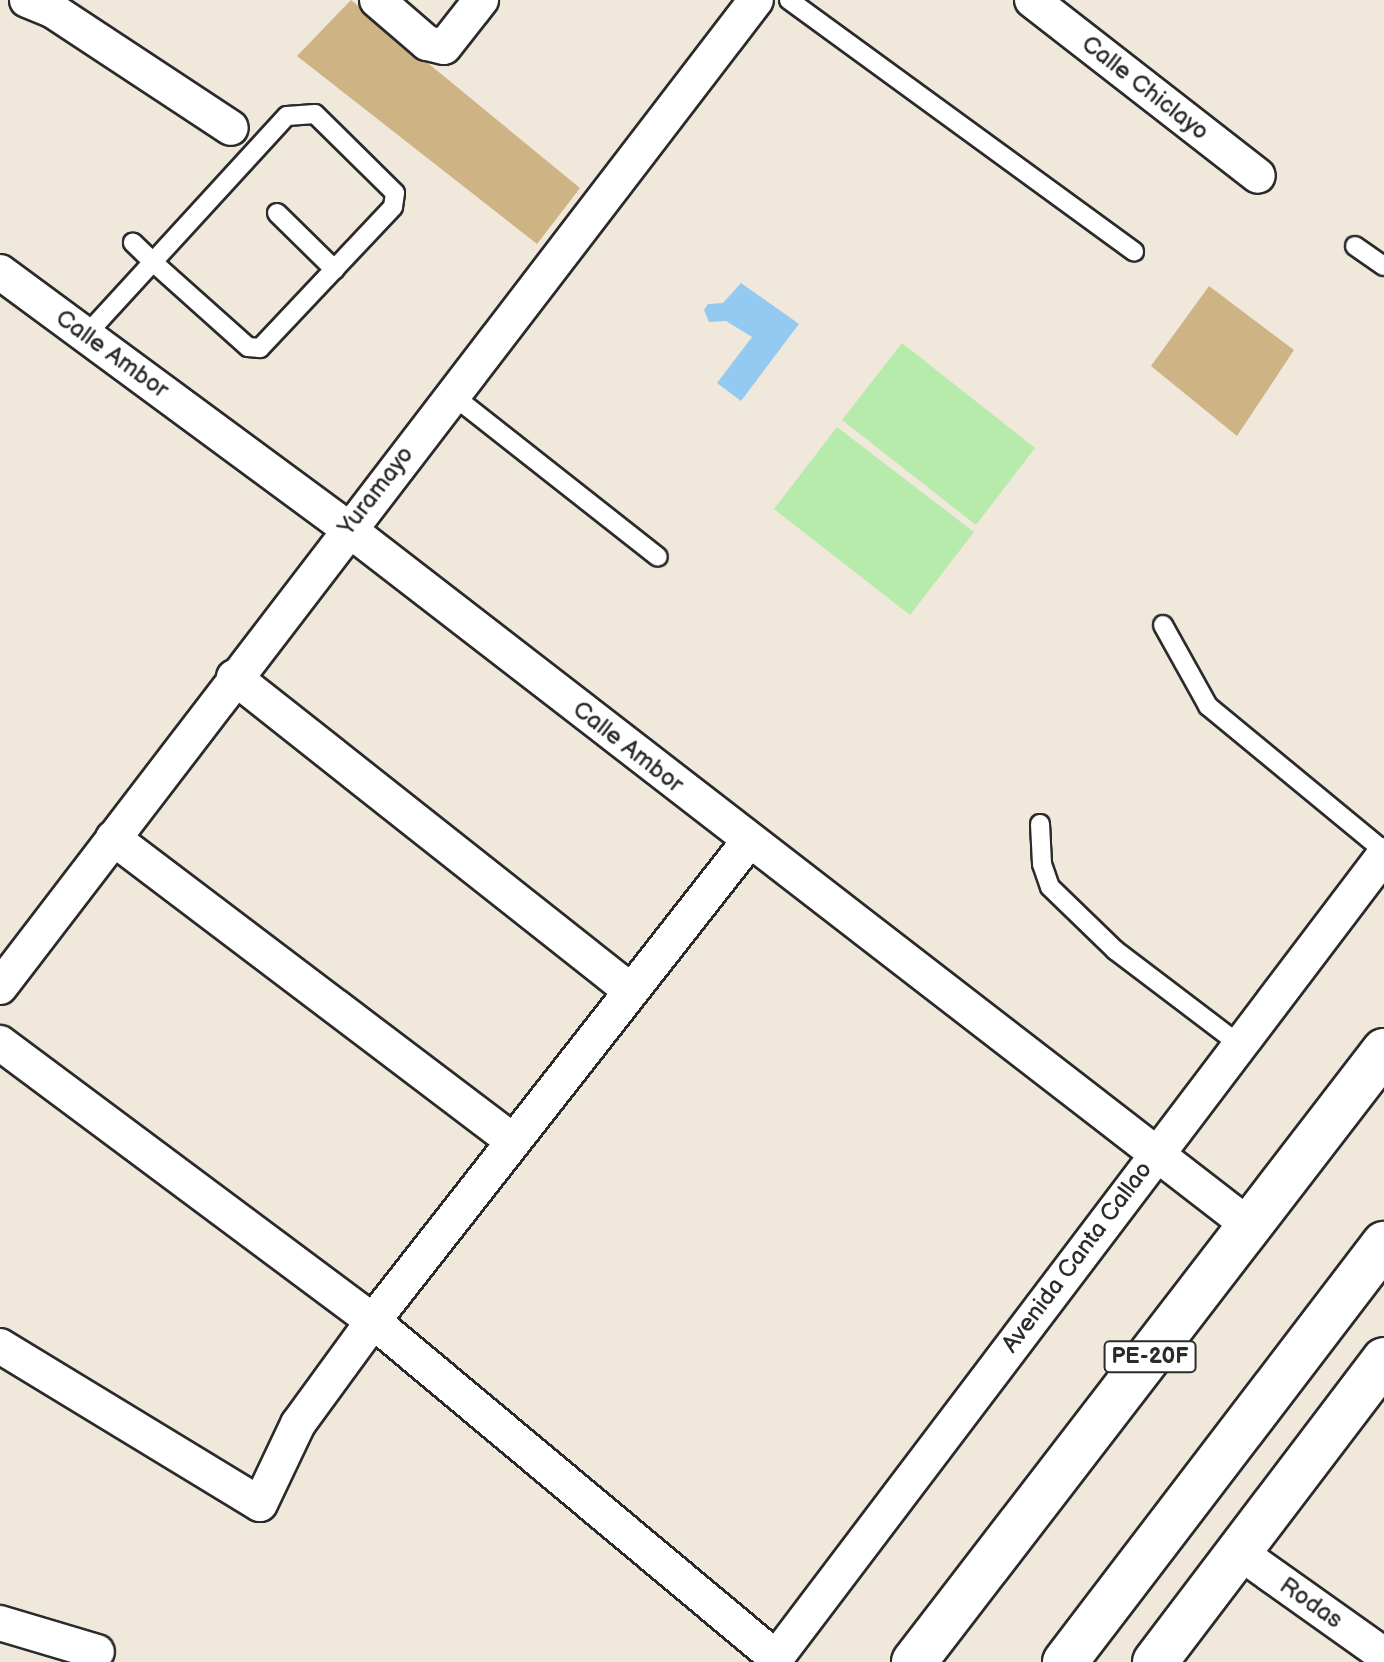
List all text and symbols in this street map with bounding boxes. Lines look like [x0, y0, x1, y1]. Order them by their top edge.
street label: Calle Chiclayo [1076, 29, 1214, 147]
street label: Calle Ambor [50, 303, 174, 405]
street label: Yuramayo [332, 441, 420, 541]
street label: Calle Ambor [567, 695, 689, 799]
street label: Avenida Canta Callao [996, 1156, 1158, 1358]
road number: PE-20F [1102, 1339, 1198, 1375]
street label: Rodas [1274, 1571, 1348, 1635]

